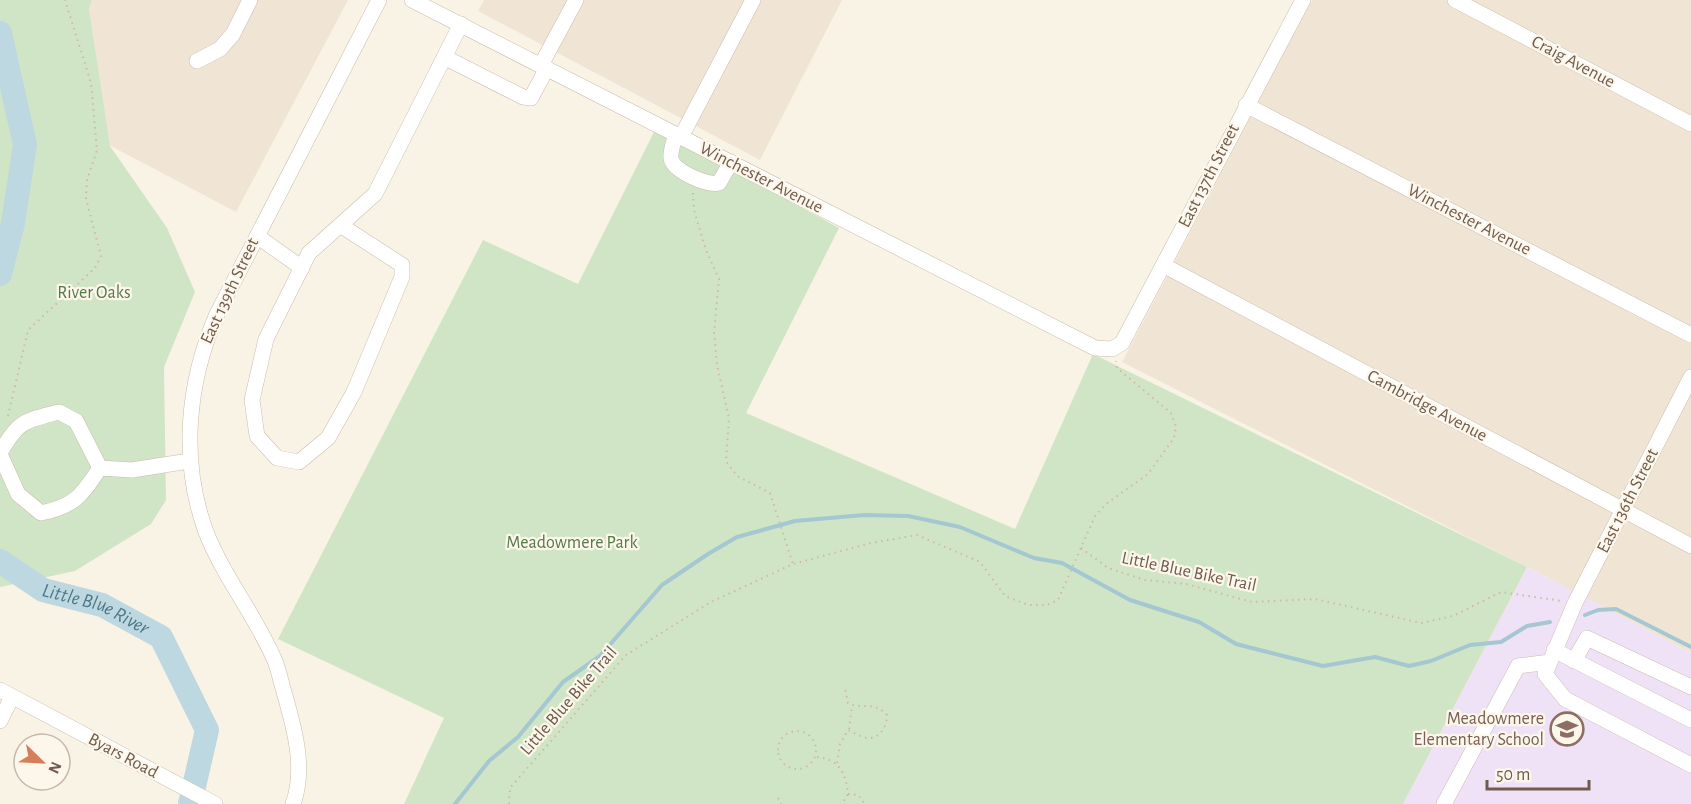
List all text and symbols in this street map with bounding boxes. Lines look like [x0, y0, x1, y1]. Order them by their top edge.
street label: Craig Avenue [1528, 33, 1618, 91]
street label: East 137th Street [1175, 121, 1243, 231]
street label: Winchester Avenue [696, 139, 826, 217]
street label: Winchester Avenue [1404, 181, 1534, 259]
street label: East 139th Street [198, 235, 262, 347]
park label: River Oaks [57, 284, 131, 302]
street label: Cambridge Avenue [1364, 367, 1490, 445]
street label: East 136th Street [1594, 446, 1662, 556]
park label: Meadowmere Park [506, 534, 638, 552]
street label: Little Blue Bike Trail [1120, 549, 1258, 595]
water label: Little Blue River [40, 580, 153, 639]
street label: Little Blue Bike Trail [517, 643, 621, 759]
place label: Meadowmere Elementary School [1414, 710, 1544, 749]
school or university icon: Meadowmere Elementary School [1549, 711, 1585, 747]
street label: Byars Road [85, 730, 161, 782]
north arrow [12, 732, 72, 792]
scale bar [1487, 753, 1589, 791]
text: N [45, 759, 64, 776]
text: 50 m [1496, 766, 1530, 784]

